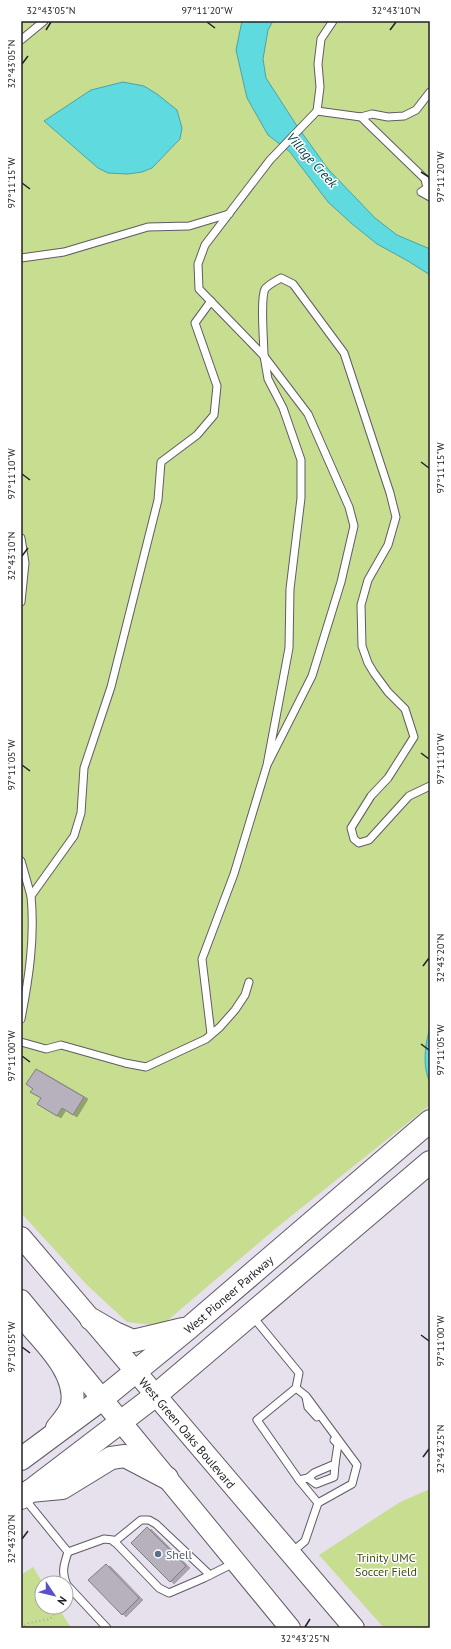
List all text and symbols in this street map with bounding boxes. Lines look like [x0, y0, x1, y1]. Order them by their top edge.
text: 32°43'05"N [26, 4, 76, 17]
text: 97°11'20"W [181, 4, 233, 17]
text: 32°43'10"N [371, 4, 421, 17]
text: 32°43'05"N [5, 39, 18, 89]
water label: Village Creek [283, 129, 342, 192]
text: 97°11'20"W [434, 151, 447, 203]
text: 97°11'15"W [5, 157, 18, 209]
text: 97°11'15"W [434, 442, 447, 494]
text: 97°11'10"W [5, 448, 18, 500]
text: 32°43'10"N [5, 531, 18, 581]
text: 97°11'10"W [434, 733, 447, 785]
text: 97°11'05"W [5, 739, 18, 791]
text: 32°43'20"N [434, 933, 447, 983]
text: 97°11'05"W [434, 1024, 447, 1076]
text: 97°11'00"W [5, 1030, 18, 1082]
street label: West Pioneer Parkway [181, 1251, 276, 1337]
text: 97°11'00"W [434, 1315, 447, 1367]
text: 97°10'55"W [5, 1321, 18, 1373]
street label: West Green Oaks Boulevard [136, 1374, 239, 1491]
text: 32°43'25"N [434, 1424, 447, 1474]
text: 32°43'20"N [5, 1514, 18, 1564]
place label: Shell [166, 1547, 193, 1562]
marker: Shell [153, 1549, 163, 1559]
park label: Trinity UMC Soccer Field [355, 1550, 417, 1579]
north arrow [34, 1575, 74, 1615]
text: N [54, 1594, 70, 1608]
text: 32°43'25"N [280, 1632, 330, 1645]

